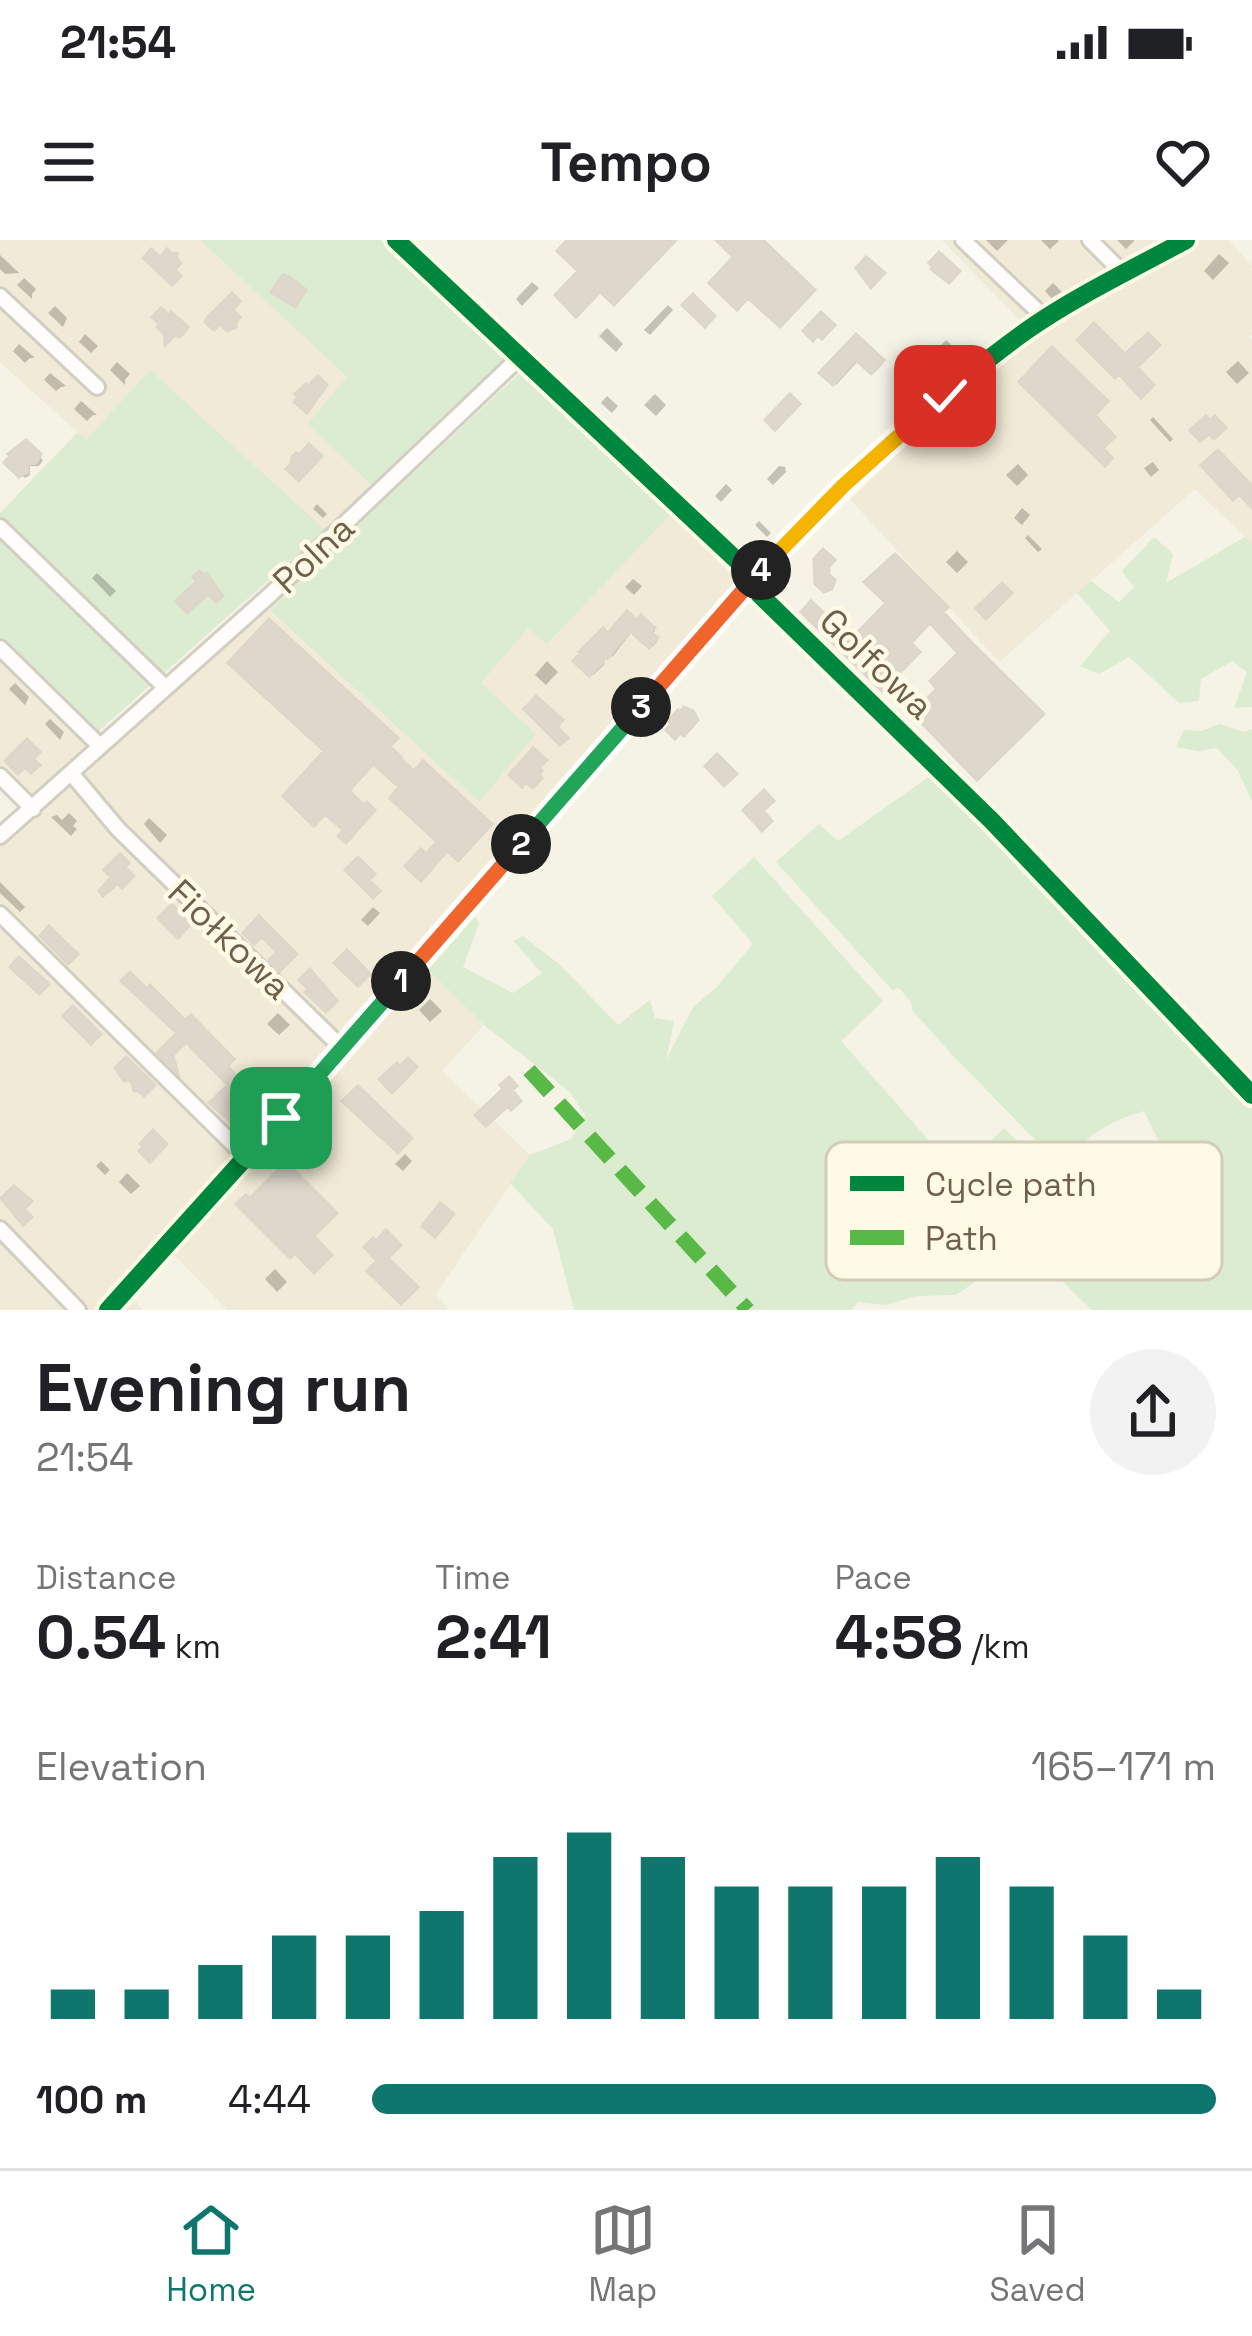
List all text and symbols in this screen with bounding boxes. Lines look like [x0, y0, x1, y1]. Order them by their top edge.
text: 21:54 [60, 14, 176, 71]
text: Tempo [540, 128, 712, 197]
icon: menu [36, 129, 102, 195]
icon: heart [1150, 129, 1216, 195]
pin [894, 345, 996, 447]
icon: check [912, 363, 978, 429]
street label: Polna [263, 506, 364, 604]
pin: 4 [731, 540, 791, 600]
text: 4 [751, 549, 772, 591]
street label: Golfowa [810, 598, 943, 729]
pin: 3 [611, 677, 671, 737]
text: 3 [631, 686, 651, 728]
pin: 2 [491, 814, 551, 874]
text: 2 [511, 823, 531, 865]
street label: Fiołkowa [158, 870, 300, 1010]
pin: 1 [371, 951, 431, 1011]
text: 1 [394, 960, 408, 1002]
pin [230, 1067, 332, 1169]
icon: arrive [248, 1085, 314, 1151]
legend [826, 1142, 1222, 1280]
text: Cycle path [925, 1164, 1097, 1206]
text: Path [925, 1218, 998, 1260]
text: Evening run [36, 1346, 411, 1430]
button: share [1090, 1349, 1216, 1475]
text: 21:54 [36, 1433, 133, 1482]
text: Distance [36, 1557, 177, 1599]
text: Time [435, 1557, 510, 1599]
text: Pace [835, 1557, 912, 1599]
text: 0.54 [36, 1599, 166, 1676]
text: 2:41 [435, 1599, 552, 1676]
text: 4:58 [835, 1599, 963, 1676]
text: km [166, 1626, 221, 1668]
text: /km [963, 1626, 1030, 1668]
text: Elevation [36, 1742, 207, 1791]
text: 165–171 m [1031, 1742, 1216, 1791]
text: 100 m [36, 2075, 147, 2124]
text: 4:44 [228, 2075, 311, 2124]
tab: Home [166, 2197, 256, 2311]
tab: Map [588, 2197, 657, 2311]
tab: Saved [990, 2197, 1086, 2311]

